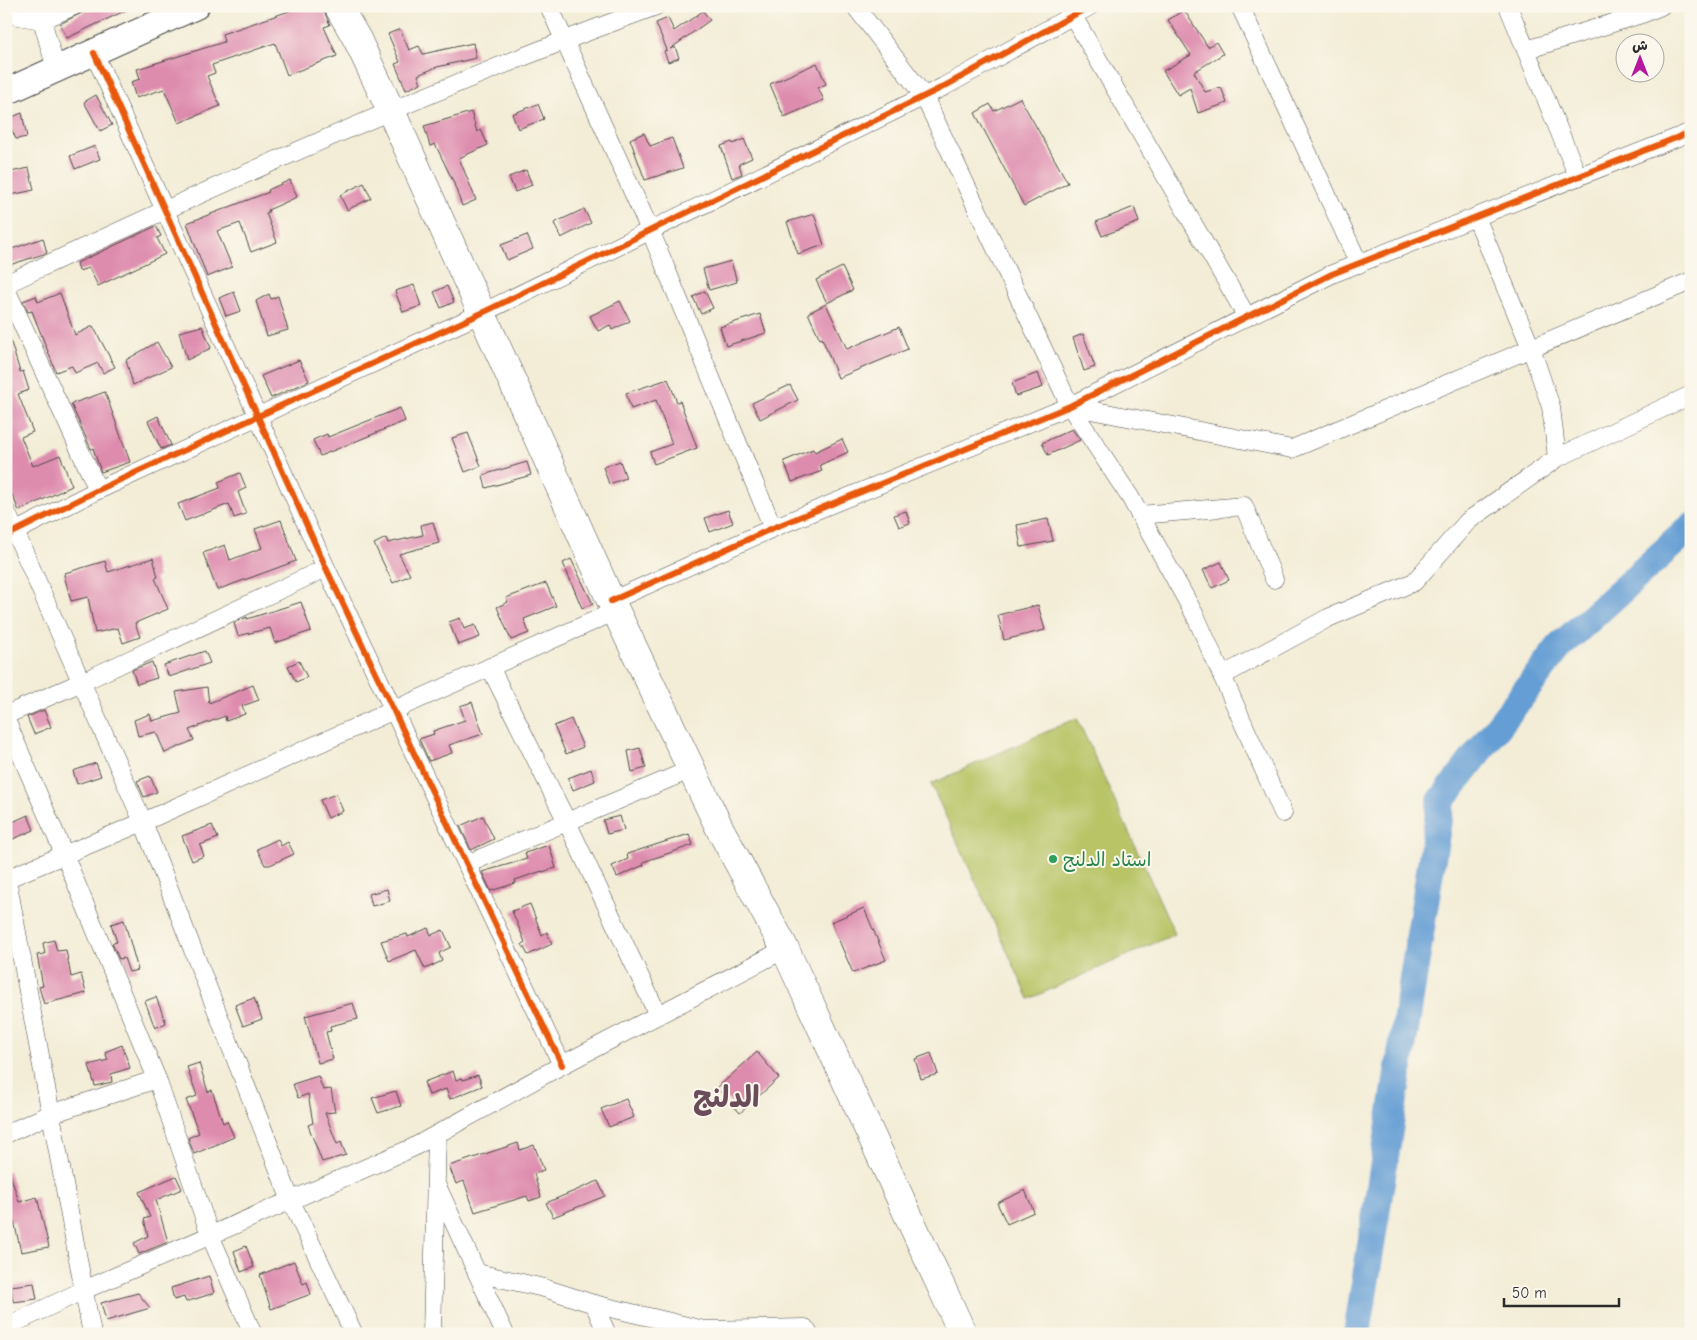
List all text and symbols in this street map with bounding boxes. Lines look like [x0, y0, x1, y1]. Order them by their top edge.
north arrow [1614, 32, 1664, 82]
text: ش [1632, 37, 1648, 54]
place label: استاد الدلنج [1063, 849, 1151, 872]
marker: استاد الدلنج [1047, 853, 1059, 865]
district label: الدلنج [693, 1081, 759, 1116]
scale bar [1504, 1275, 1620, 1307]
text: 50 m [1512, 1284, 1547, 1302]

